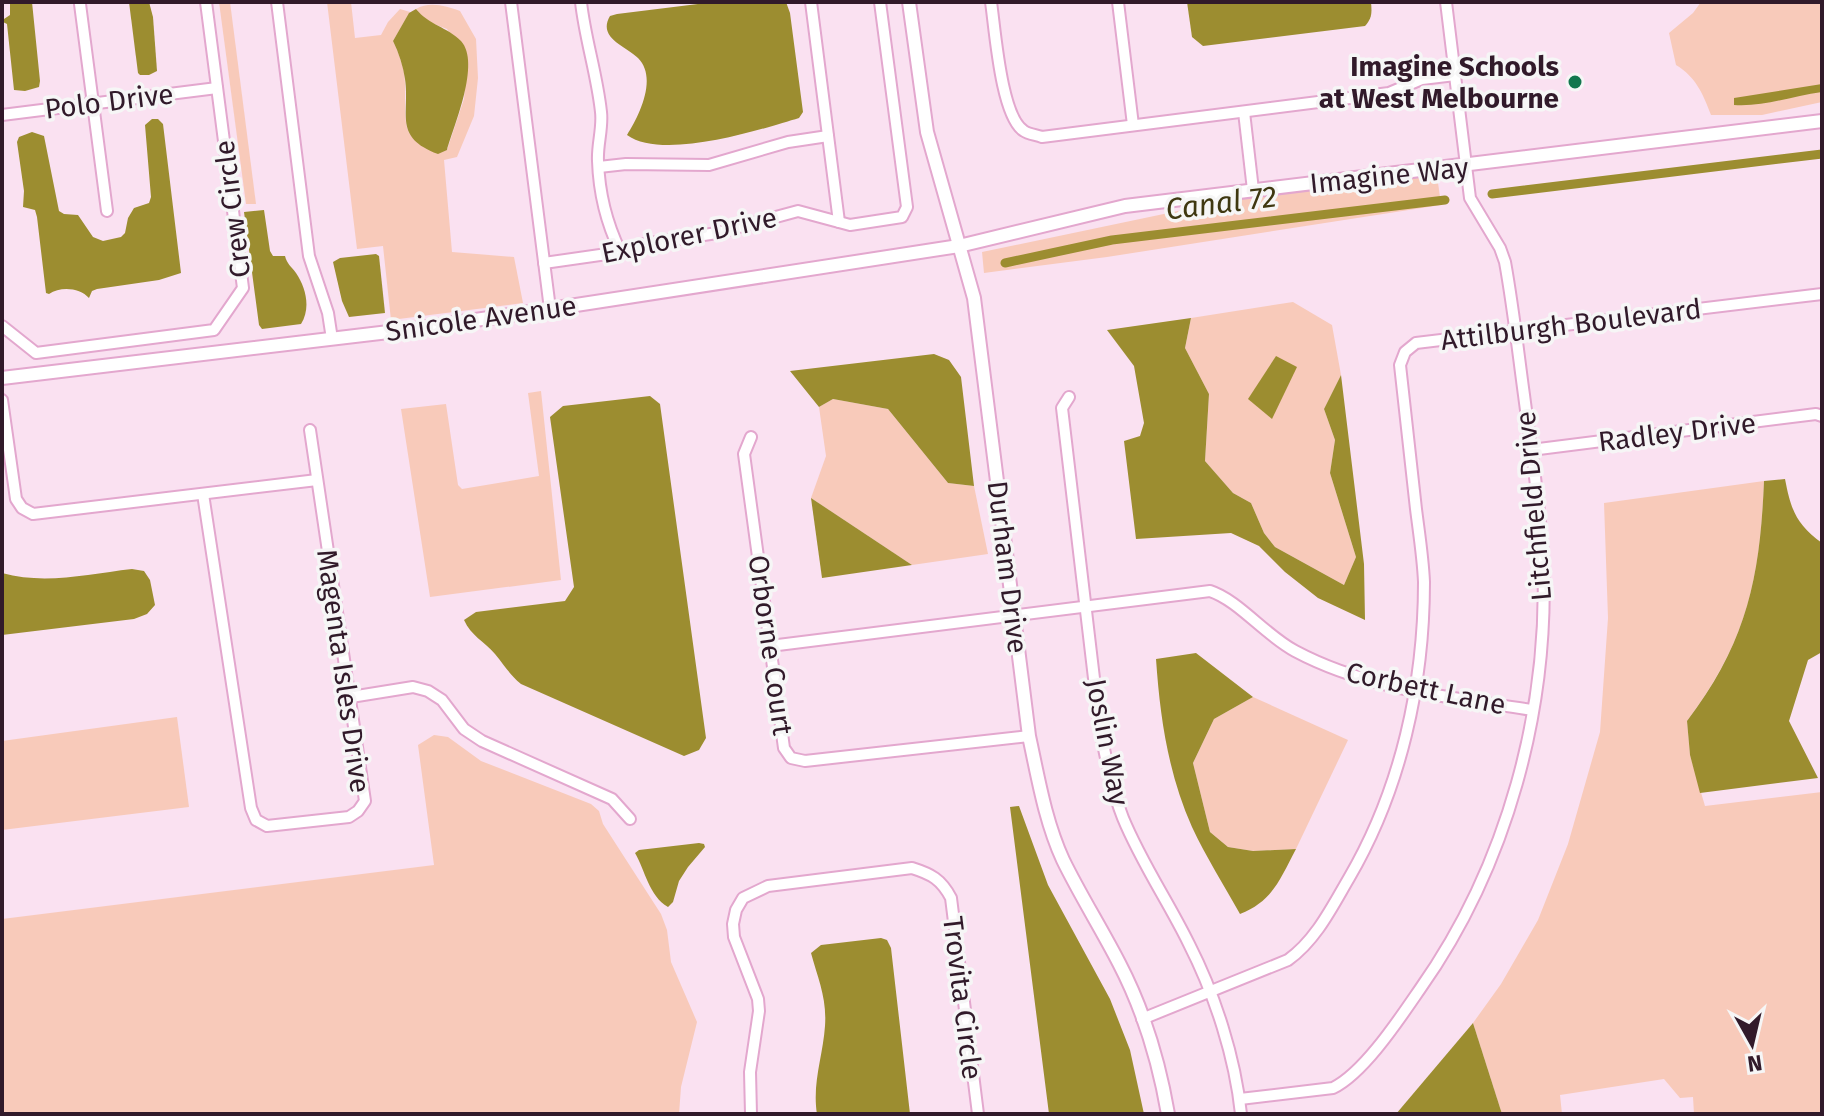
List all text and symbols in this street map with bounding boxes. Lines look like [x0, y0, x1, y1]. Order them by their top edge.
place label: Imagine Schools at West Melbourne [1319, 50, 1559, 115]
marker: Imagine Schools at West Melbourne [1566, 73, 1584, 91]
street label: Polo Drive [43, 77, 175, 126]
street label: Crew Circle [208, 138, 257, 280]
street label: Imagine Way [1308, 151, 1470, 200]
water label: Canal 72 [1164, 178, 1278, 228]
street label: Explorer Drive [598, 201, 780, 270]
street label: Snicole Avenue [383, 289, 579, 348]
street label: Attilburgh Boulevard [1439, 292, 1703, 357]
street label: Radley Drive [1596, 406, 1758, 459]
street label: Litchfield Drive [1509, 410, 1558, 602]
street label: Durham Drive [981, 479, 1034, 655]
street label: Magenta Isles Drive [310, 547, 377, 795]
street label: Orborne Court [742, 553, 800, 738]
street label: Corbett Lane [1343, 655, 1509, 722]
street label: Joslin Way [1079, 676, 1136, 809]
street label: Trovita Circle [936, 914, 989, 1082]
north arrow [1712, 1004, 1792, 1084]
text: N [1746, 1049, 1764, 1078]

